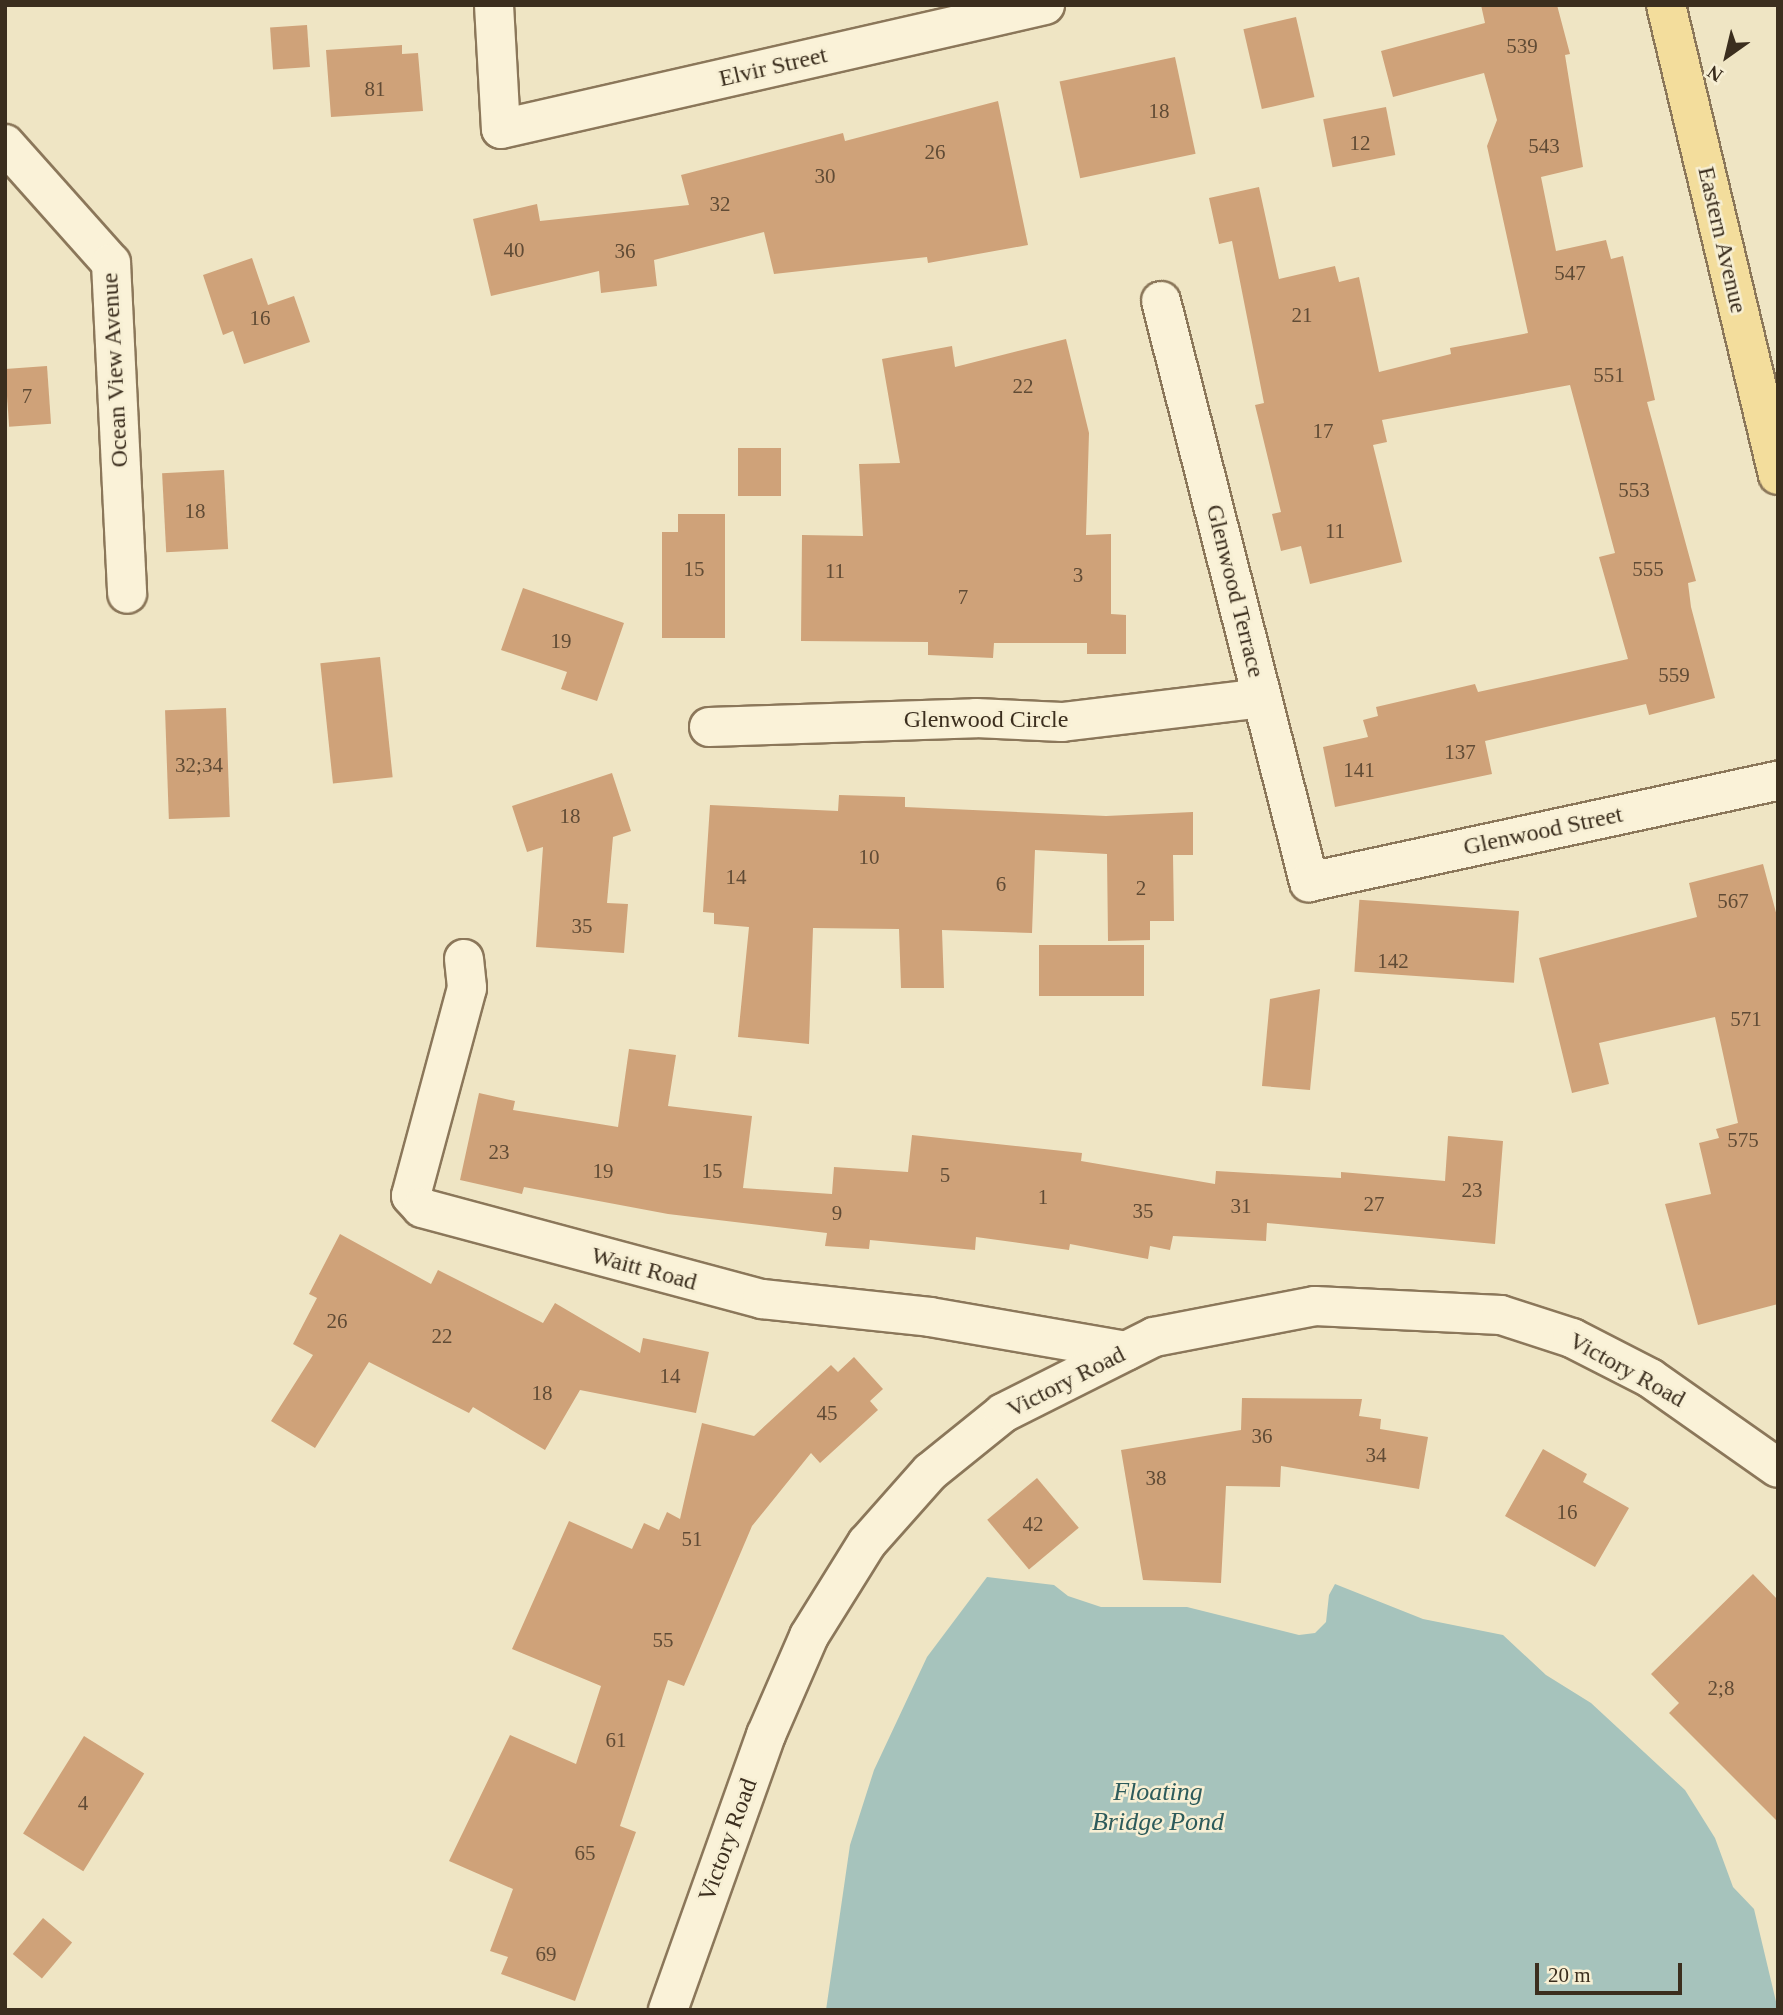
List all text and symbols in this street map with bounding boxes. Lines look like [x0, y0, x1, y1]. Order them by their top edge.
north arrow [1692, 21, 1762, 91]
house number: 539 [1506, 33, 1538, 59]
street label: Elvir Street [716, 41, 830, 93]
text: N [1703, 61, 1727, 86]
house number: 81 [364, 76, 386, 102]
house number: 18 [1148, 98, 1170, 124]
house number: 12 [1350, 130, 1370, 156]
house number: 543 [1528, 133, 1560, 159]
house number: 26 [925, 139, 946, 165]
house number: 30 [814, 163, 836, 189]
street label: Eastern Avenue [1691, 163, 1753, 317]
house number: 32 [710, 191, 730, 217]
house number: 40 [504, 237, 524, 263]
house number: 36 [614, 238, 636, 264]
house number: 547 [1554, 260, 1586, 286]
street label: Ocean View Avenue [95, 271, 135, 469]
house number: 21 [1292, 302, 1312, 328]
house number: 16 [250, 305, 270, 331]
house number: 551 [1593, 362, 1625, 388]
house number: 22 [1012, 373, 1034, 399]
house number: 7 [22, 383, 32, 409]
house number: 17 [1312, 418, 1334, 444]
house number: 553 [1618, 477, 1650, 503]
house number: 18 [184, 498, 206, 524]
street label: Glenwood Terrace [1200, 501, 1270, 681]
house number: 11 [1325, 518, 1345, 544]
house number: 15 [684, 556, 704, 582]
house number: 555 [1632, 556, 1664, 582]
house number: 11 [825, 558, 845, 584]
house number: 3 [1073, 562, 1083, 588]
house number: 7 [958, 584, 968, 610]
house number: 19 [550, 628, 572, 654]
house number: 559 [1658, 662, 1690, 688]
street label: Glenwood Circle [904, 706, 1068, 734]
house number: 137 [1444, 739, 1476, 765]
house number: 32;34 [175, 752, 223, 778]
house number: 141 [1343, 757, 1375, 783]
street label: Glenwood Street [1461, 800, 1625, 862]
house number: 18 [560, 803, 580, 829]
house number: 10 [858, 844, 880, 870]
house number: 14 [726, 864, 746, 890]
house number: 6 [996, 871, 1006, 897]
house number: 2 [1136, 875, 1146, 901]
house number: 567 [1717, 888, 1749, 914]
house number: 35 [572, 913, 592, 939]
house number: 142 [1377, 948, 1409, 974]
house number: 571 [1730, 1006, 1762, 1032]
house number: 575 [1727, 1127, 1759, 1153]
house number: 23 [489, 1139, 510, 1165]
house number: 19 [592, 1158, 614, 1184]
house number: 15 [702, 1158, 722, 1184]
house number: 5 [940, 1162, 950, 1188]
house number: 23 [1462, 1177, 1482, 1203]
house number: 1 [1038, 1184, 1048, 1210]
house number: 27 [1364, 1191, 1384, 1217]
house number: 31 [1230, 1193, 1252, 1219]
house number: 35 [1132, 1198, 1154, 1224]
house number: 9 [832, 1200, 842, 1226]
street label: Waitt Road [588, 1241, 700, 1297]
house number: 26 [326, 1308, 348, 1334]
house number: 22 [432, 1323, 452, 1349]
street label: Victory Road [1564, 1326, 1690, 1414]
street label: Victory Road [1002, 1340, 1130, 1424]
house number: 14 [660, 1363, 680, 1389]
house number: 18 [532, 1380, 552, 1406]
house number: 45 [816, 1400, 838, 1426]
house number: 36 [1252, 1423, 1272, 1449]
house number: 34 [1366, 1442, 1386, 1468]
house number: 38 [1146, 1465, 1166, 1491]
house number: 16 [1556, 1499, 1578, 1525]
house number: 42 [1023, 1511, 1044, 1537]
house number: 51 [682, 1526, 702, 1552]
house number: 55 [652, 1627, 674, 1653]
house number: 2;8 [1708, 1675, 1734, 1701]
house number: 61 [606, 1727, 626, 1753]
street label: Victory Road [692, 1775, 764, 1905]
water label: Floating Bridge Pond [1092, 1776, 1224, 1838]
house number: 4 [78, 1790, 88, 1816]
house number: 65 [574, 1840, 596, 1866]
house number: 69 [536, 1941, 556, 1967]
scale bar [1538, 1948, 1685, 1992]
text: 20 m [1548, 1963, 1591, 1987]

